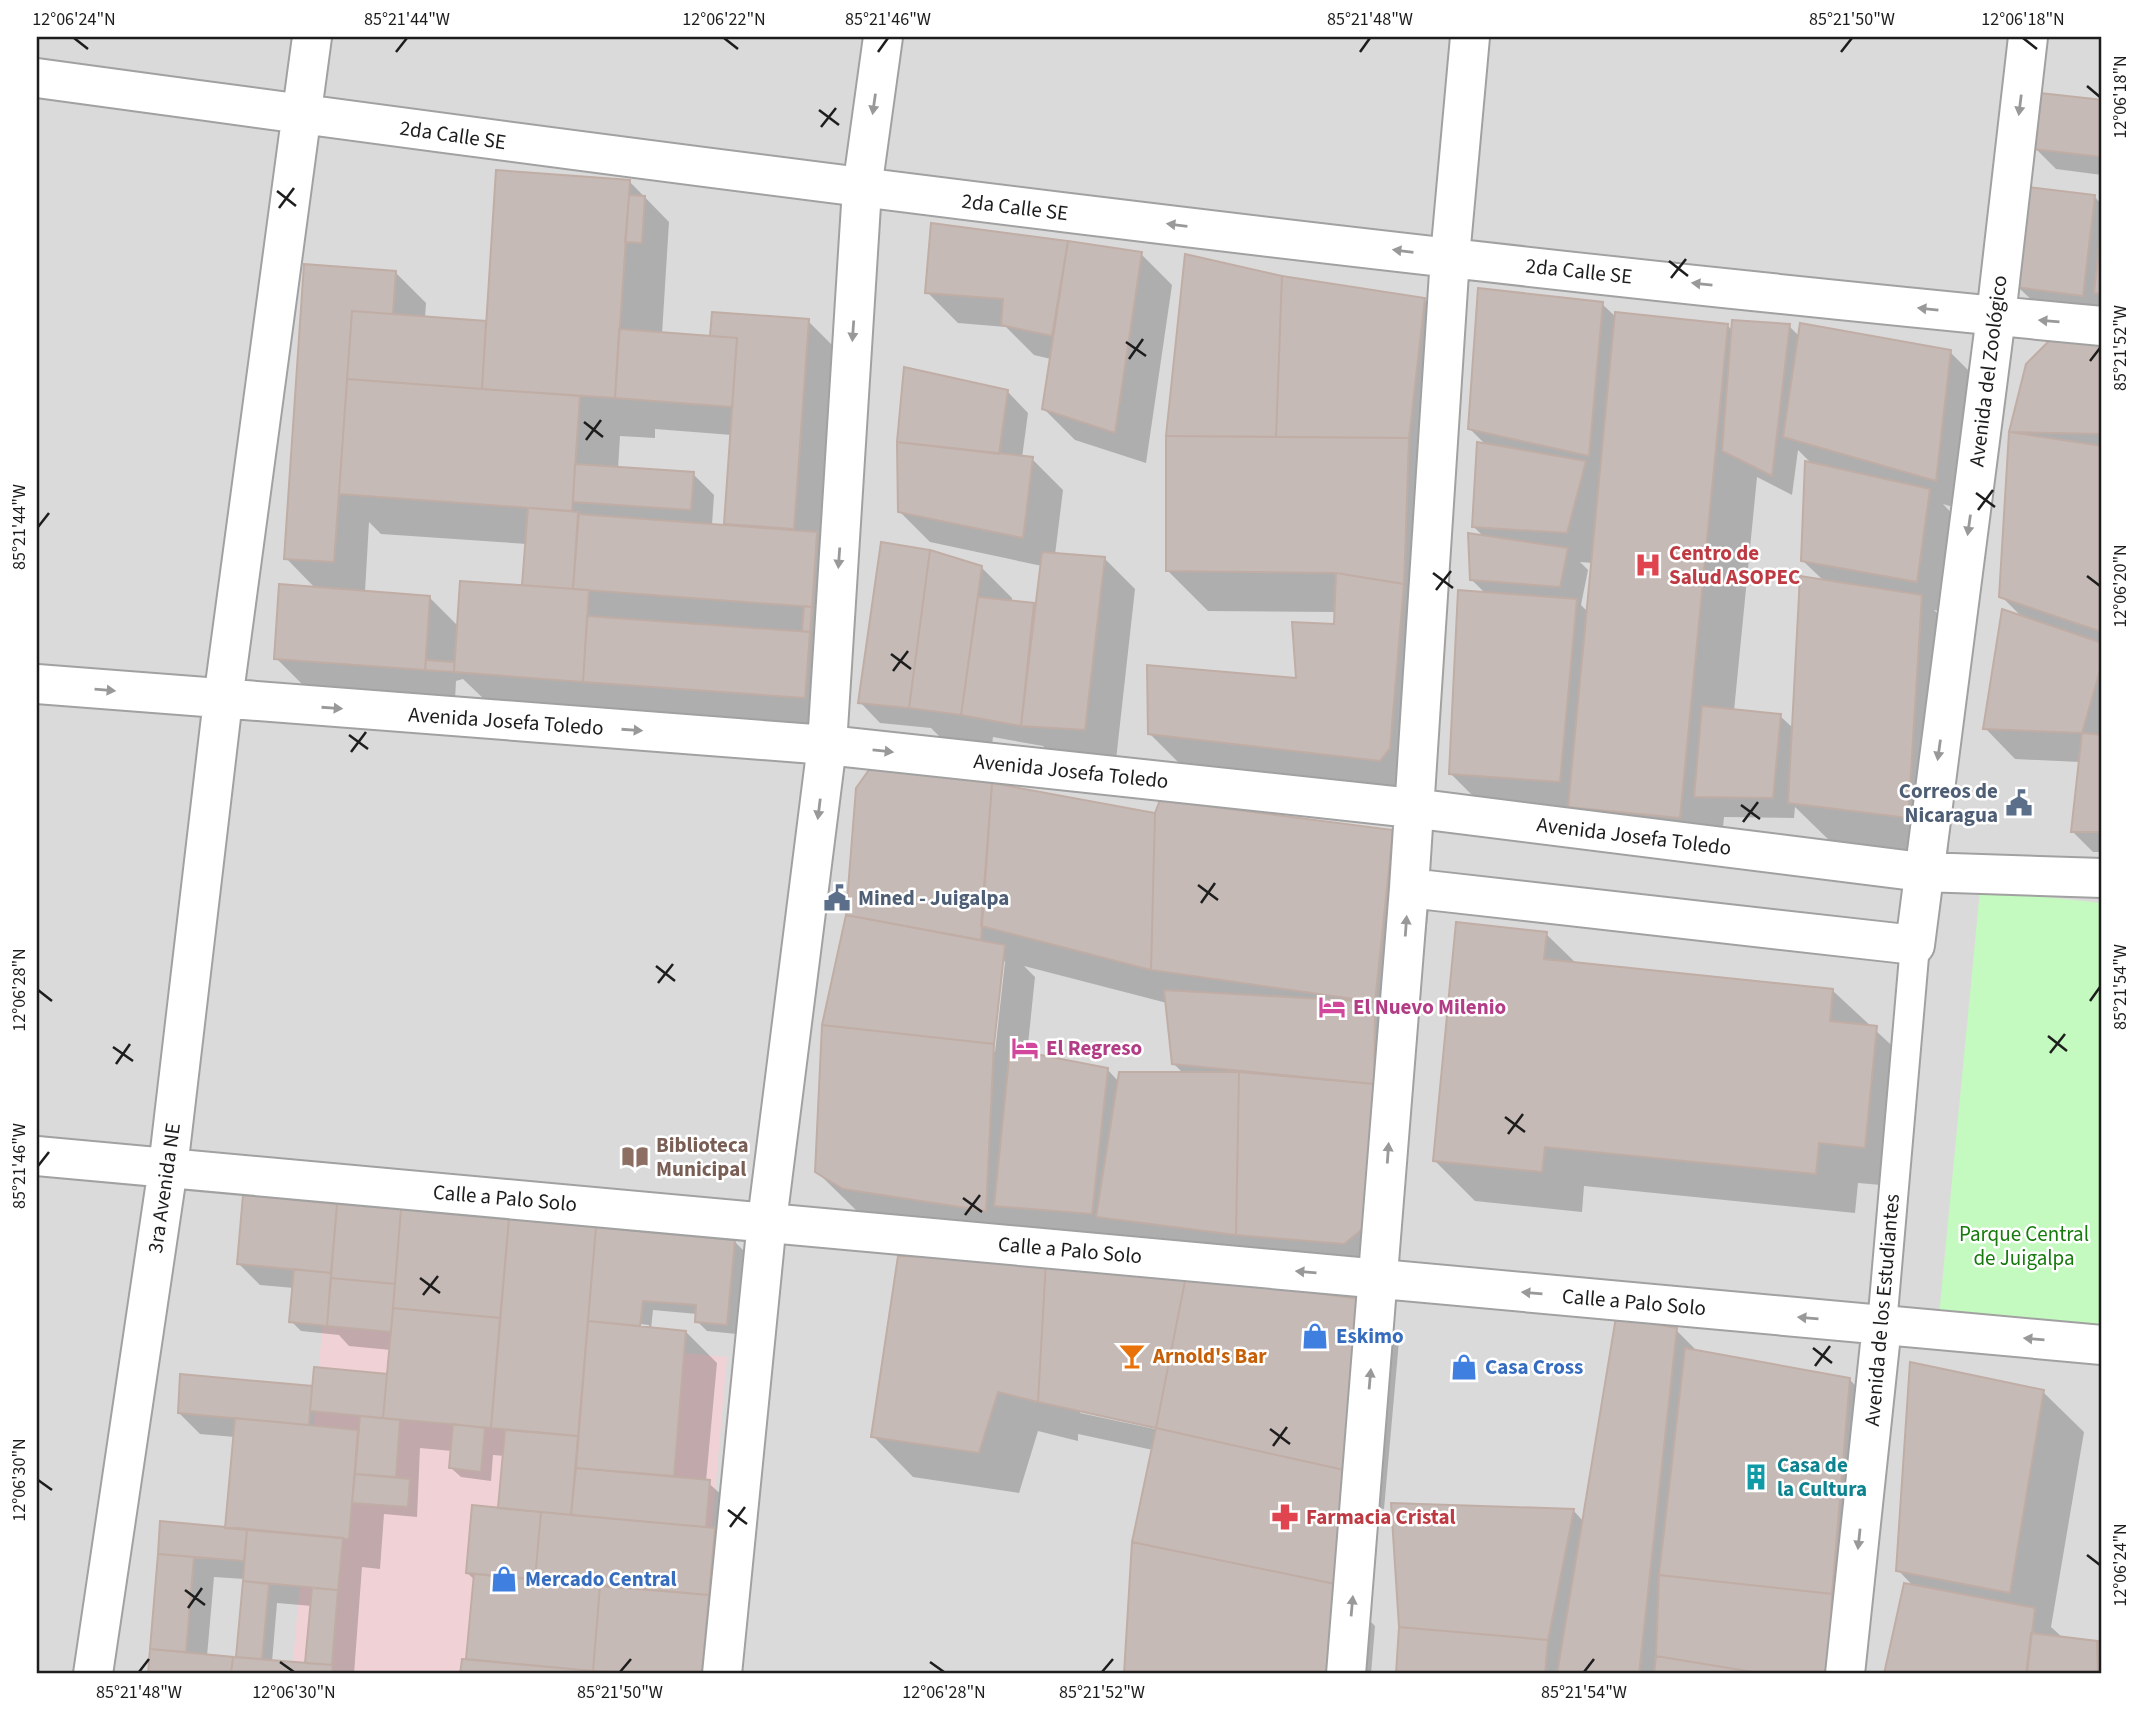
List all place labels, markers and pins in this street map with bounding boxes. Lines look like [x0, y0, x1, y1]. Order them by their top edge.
place label: Centro de Salud ASOPEC [1669, 538, 1800, 592]
hospital icon: Centro de Salud ASOPEC [1633, 550, 1663, 580]
place label: Correos de Nicaragua [1899, 776, 1998, 830]
public building icon: Correos de Nicaragua [2004, 788, 2034, 818]
public building icon: Mined - Juigalpa [822, 883, 852, 913]
place label: Mined - Juigalpa [858, 883, 1009, 913]
hotel icon: El Nuevo Milenio [1317, 992, 1347, 1022]
place label: El Nuevo Milenio [1353, 992, 1506, 1022]
hotel icon: El Regreso [1010, 1033, 1040, 1063]
place label: El Regreso [1046, 1033, 1142, 1063]
place label: Biblioteca Municipal [656, 1130, 749, 1184]
library icon: Biblioteca Municipal [620, 1142, 650, 1172]
shop icon: Eskimo [1300, 1321, 1330, 1351]
place label: Eskimo [1336, 1321, 1404, 1351]
bar icon: Arnold's Bar [1117, 1341, 1147, 1371]
place label: Arnold's Bar [1152, 1341, 1267, 1371]
shop icon: Casa Cross [1449, 1352, 1479, 1382]
place label: Casa Cross [1485, 1352, 1583, 1382]
place label: Casa de la Cultura [1777, 1450, 1867, 1504]
building icon: Casa de la Cultura [1741, 1462, 1771, 1492]
pharmacy icon: Farmacia Cristal [1270, 1502, 1300, 1532]
place label: Farmacia Cristal [1306, 1502, 1456, 1532]
shop icon: Mercado Central [489, 1564, 519, 1594]
place label: Mercado Central [525, 1564, 677, 1594]

